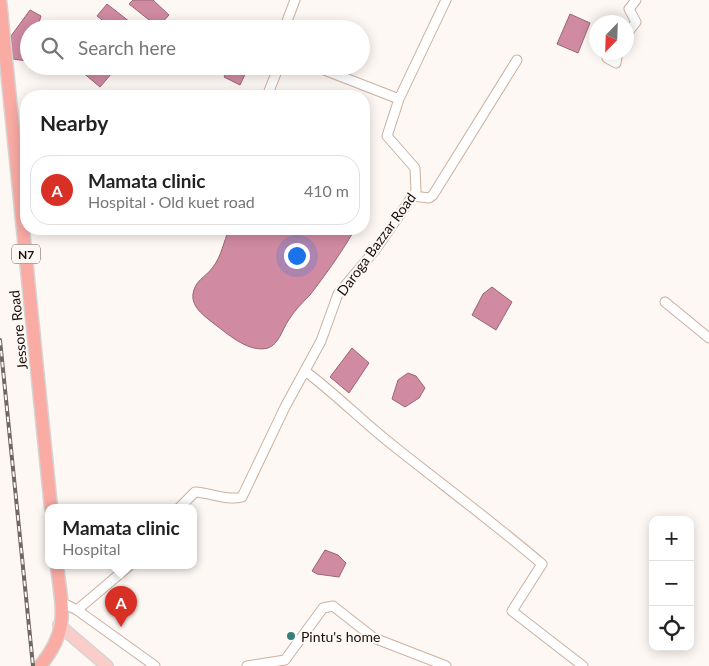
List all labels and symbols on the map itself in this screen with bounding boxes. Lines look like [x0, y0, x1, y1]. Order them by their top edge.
north arrow [589, 15, 634, 60]
street label: Daroga Bazzar Road [333, 189, 419, 299]
your location [284, 243, 310, 269]
road number: N7 [12, 244, 40, 264]
street label: Jessore Road [5, 289, 31, 371]
pin: A [105, 586, 137, 627]
place label: Pintu's home [301, 628, 380, 645]
marker: Pintu's home [285, 630, 297, 642]

